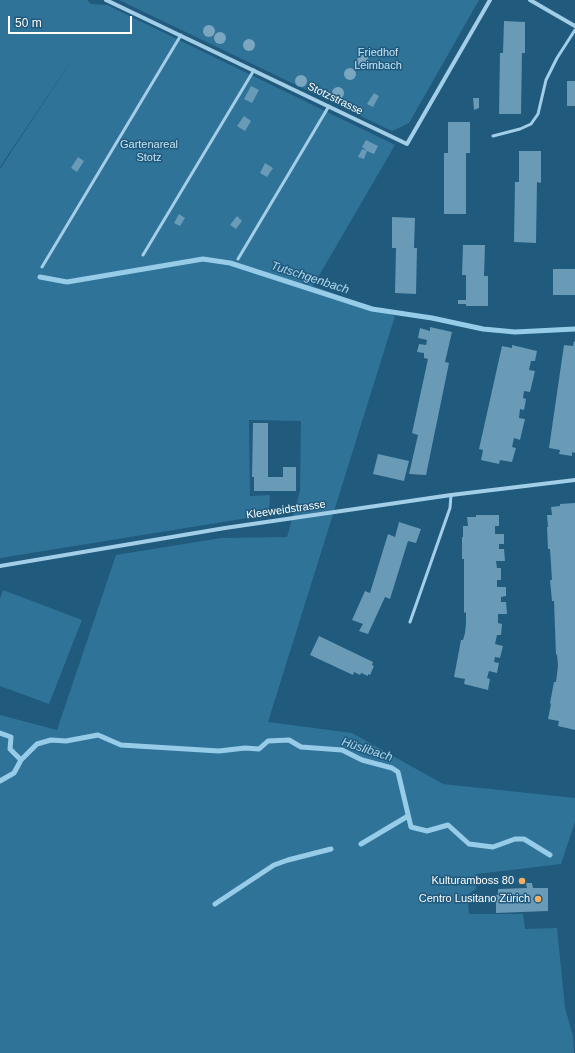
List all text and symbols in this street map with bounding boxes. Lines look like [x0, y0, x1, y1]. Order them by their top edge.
scale bar [10, 8, 134, 34]
text: 50 m [15, 16, 42, 30]
park label: Friedhof Leimbach [354, 46, 402, 72]
street label: Stotzstrasse [305, 80, 365, 118]
park label: Gartenareal Stotz [120, 138, 178, 164]
water label: Tutschgenbach [269, 259, 351, 297]
street label: Kleeweidstrasse [245, 498, 327, 522]
water label: Hüslibach [340, 735, 394, 765]
place label: Kulturamboss 80 [431, 874, 514, 888]
marker: Kulturamboss 80 [517, 876, 527, 886]
place label: Centro Lusitano Zürich [419, 892, 530, 906]
marker: Centro Lusitano Zürich [533, 894, 543, 904]

